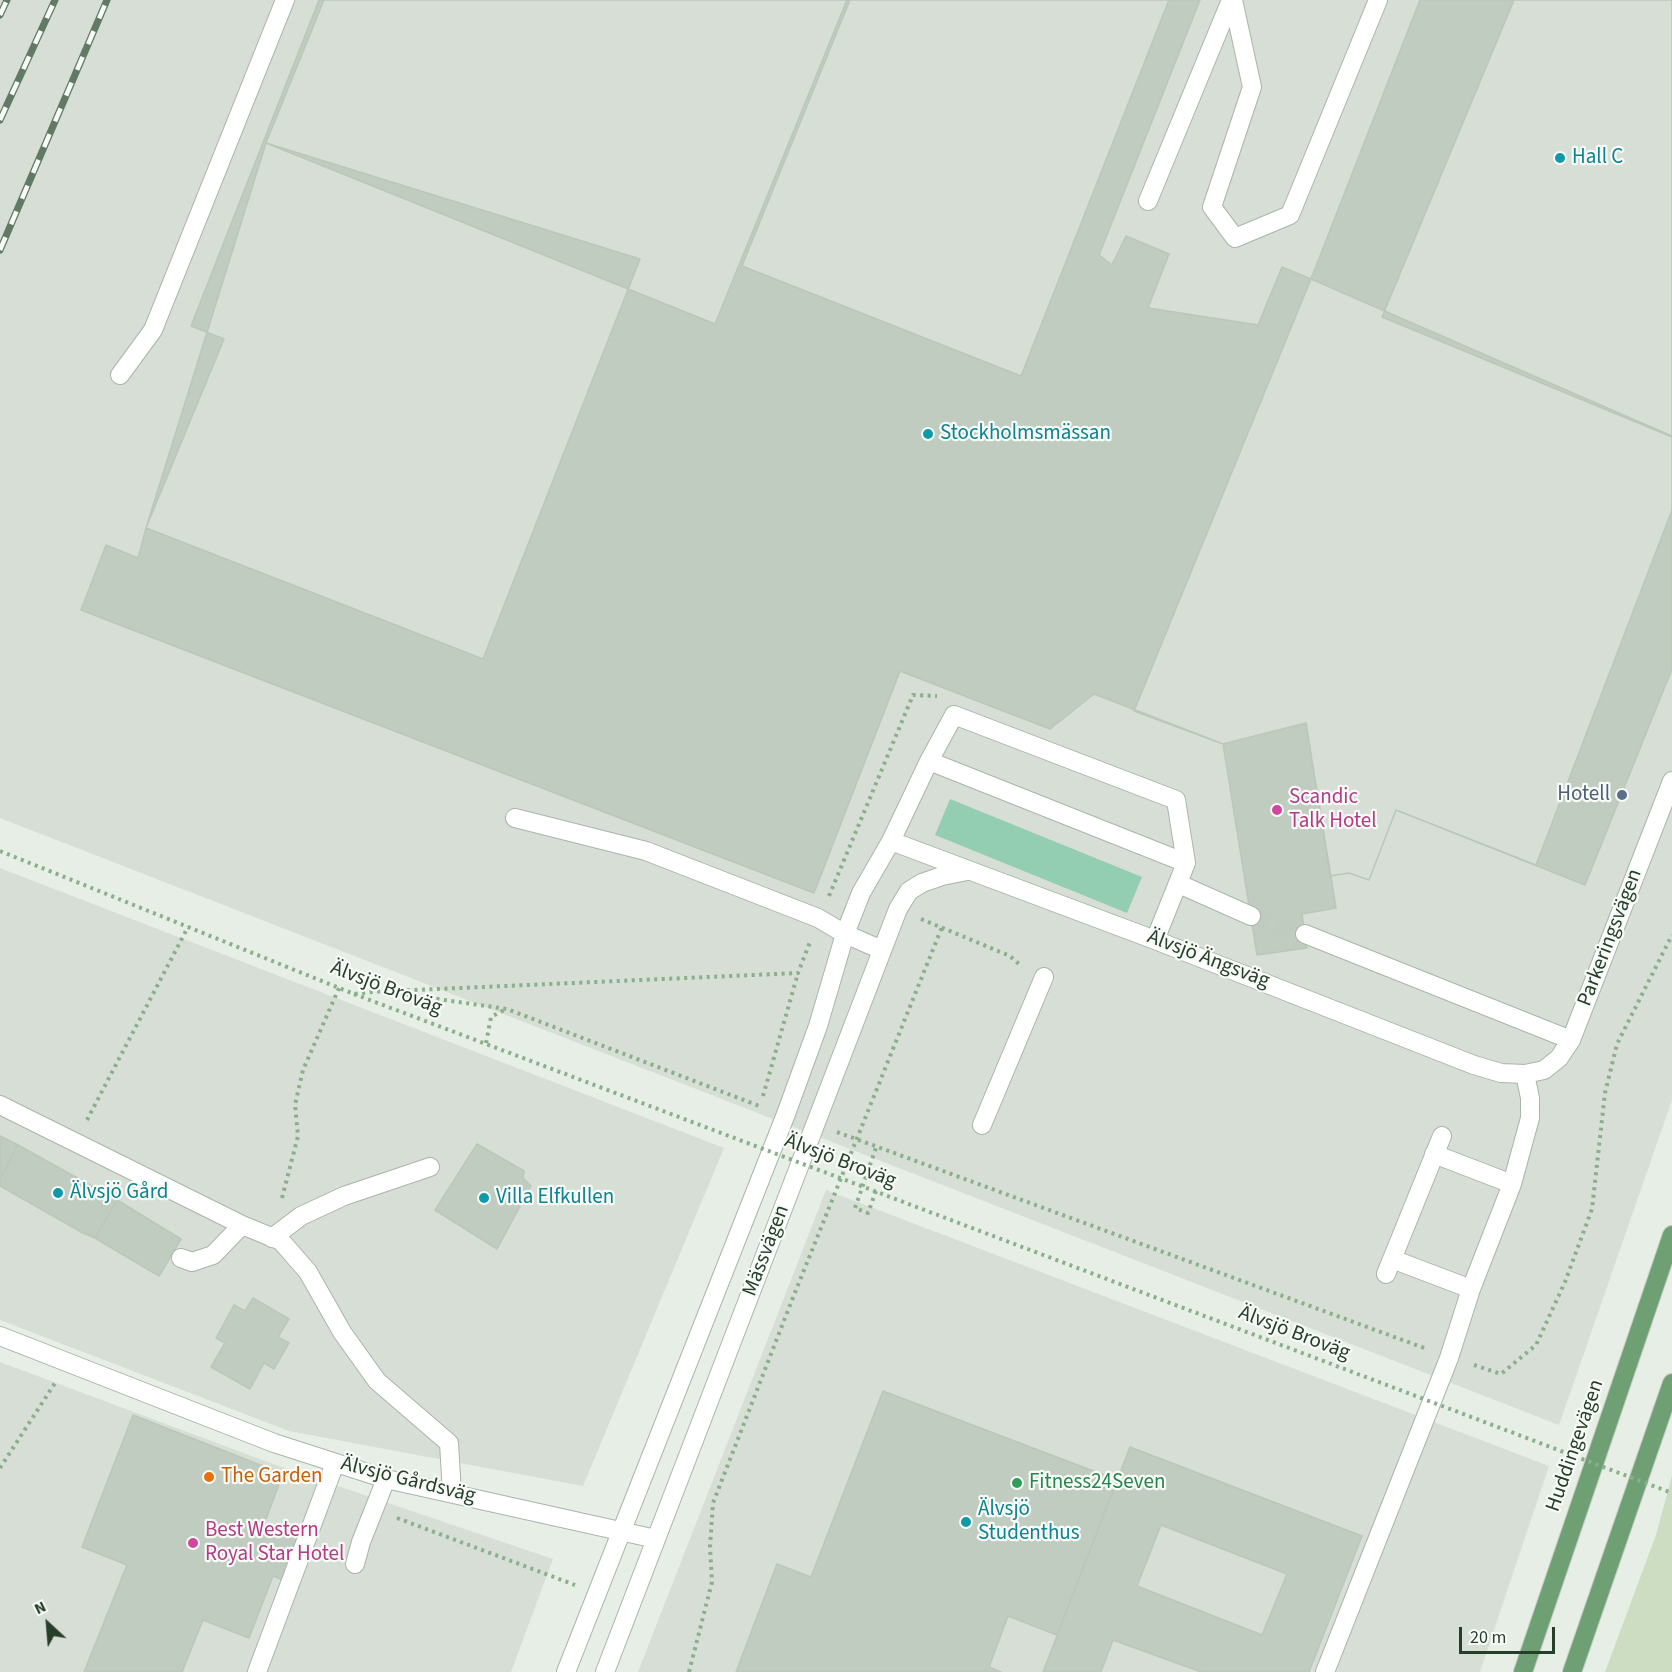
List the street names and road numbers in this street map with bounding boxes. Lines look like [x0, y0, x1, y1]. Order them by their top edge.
street label: Parkeringsvägen [1573, 866, 1649, 1010]
street label: Älvsjö Ängsväg [1143, 925, 1273, 995]
street label: Älvsjö Broväg [327, 956, 445, 1022]
street label: Älvsjö Broväg [781, 1129, 899, 1195]
street label: Mässvägen [738, 1202, 796, 1300]
street label: Älvsjö Broväg [1235, 1301, 1353, 1367]
street label: Huddingevägen [1542, 1377, 1610, 1515]
street label: Älvsjö Gårdsväg [338, 1452, 478, 1510]

